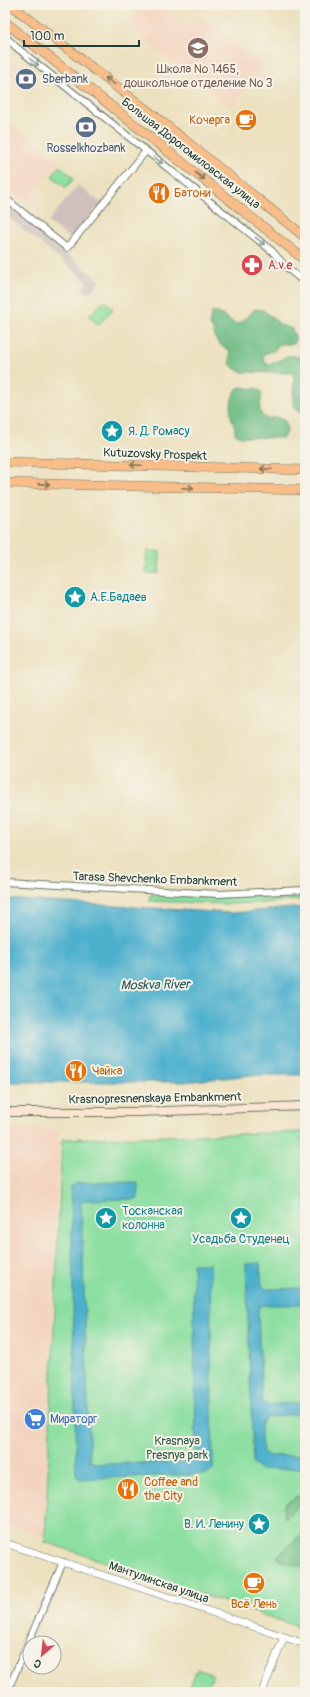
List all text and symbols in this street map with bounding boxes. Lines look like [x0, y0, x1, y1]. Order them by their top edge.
scale bar [24, 22, 139, 48]
text: 100 m [30, 29, 65, 44]
school or university icon: Школа № 1465, дошкольное отделение № 3 [185, 35, 211, 61]
one-way arrow [29, 58, 40, 66]
place label: Школа № 1465, дошкольное отделение № 3 [123, 62, 273, 91]
bank icon: Sberbank [13, 66, 39, 92]
place label: Sberbank [42, 72, 88, 87]
one-way arrow [105, 77, 116, 86]
street label: Большая Дорогомиловская улица [118, 95, 263, 213]
cafe icon: Кочерга [233, 107, 259, 133]
place label: Кочерга [189, 113, 230, 128]
bank icon: Rosselkhozbank [73, 114, 99, 140]
place label: Rosselkhozbank [46, 141, 126, 156]
one-way arrow [153, 156, 164, 165]
one-way arrow [195, 172, 206, 180]
restaurant icon: Батони [146, 180, 172, 206]
place label: Батони [174, 186, 211, 201]
one-way arrow [255, 237, 266, 245]
pharmacy icon: A.v.e [239, 252, 265, 278]
place label: A.v.e [268, 258, 292, 273]
place icon: Я. Д. Ромасу [99, 418, 125, 444]
place label: Я. Д. Ромасу [128, 424, 190, 439]
street label: Kutuzovsky Prospekt [103, 445, 207, 464]
one-way arrow [130, 461, 143, 469]
one-way arrow [260, 465, 273, 472]
one-way arrow [37, 480, 50, 488]
one-way arrow [181, 484, 194, 492]
place icon: А.Е.Бадаев [62, 584, 88, 610]
place label: А.Е.Бадаев [90, 590, 147, 605]
street label: Tarasa Shevchenko Embankment [72, 869, 238, 890]
water label: Moskva River [120, 976, 192, 994]
restaurant icon: Чайка [63, 1058, 89, 1084]
place label: Чайка [92, 1064, 123, 1079]
street label: Krasnopresnenskaya Embankment [68, 1089, 242, 1108]
place label: Тосканская колонна [122, 1204, 183, 1233]
place icon: Тосканская колонна [93, 1205, 119, 1231]
place icon: Усадьба Студенец [228, 1205, 254, 1231]
place label: Усадьба Студенец [192, 1232, 290, 1247]
supermarket icon: Мираторг [22, 1406, 48, 1432]
place label: Мираторг [50, 1412, 97, 1427]
park label: Krasnaya Presnya park [146, 1434, 208, 1463]
place label: Coffee and the City [143, 1475, 198, 1504]
restaurant icon: Coffee and the City [115, 1476, 141, 1502]
place icon: В. И. Ленину [246, 1511, 272, 1537]
place label: В. И. Ленину [184, 1517, 244, 1532]
street label: Мантулинская улица [107, 1558, 211, 1607]
cafe icon: Всё Лень [241, 1570, 267, 1596]
place label: Всё Лень [231, 1597, 277, 1612]
north arrow [22, 1635, 62, 1675]
text: С [31, 1656, 44, 1671]

